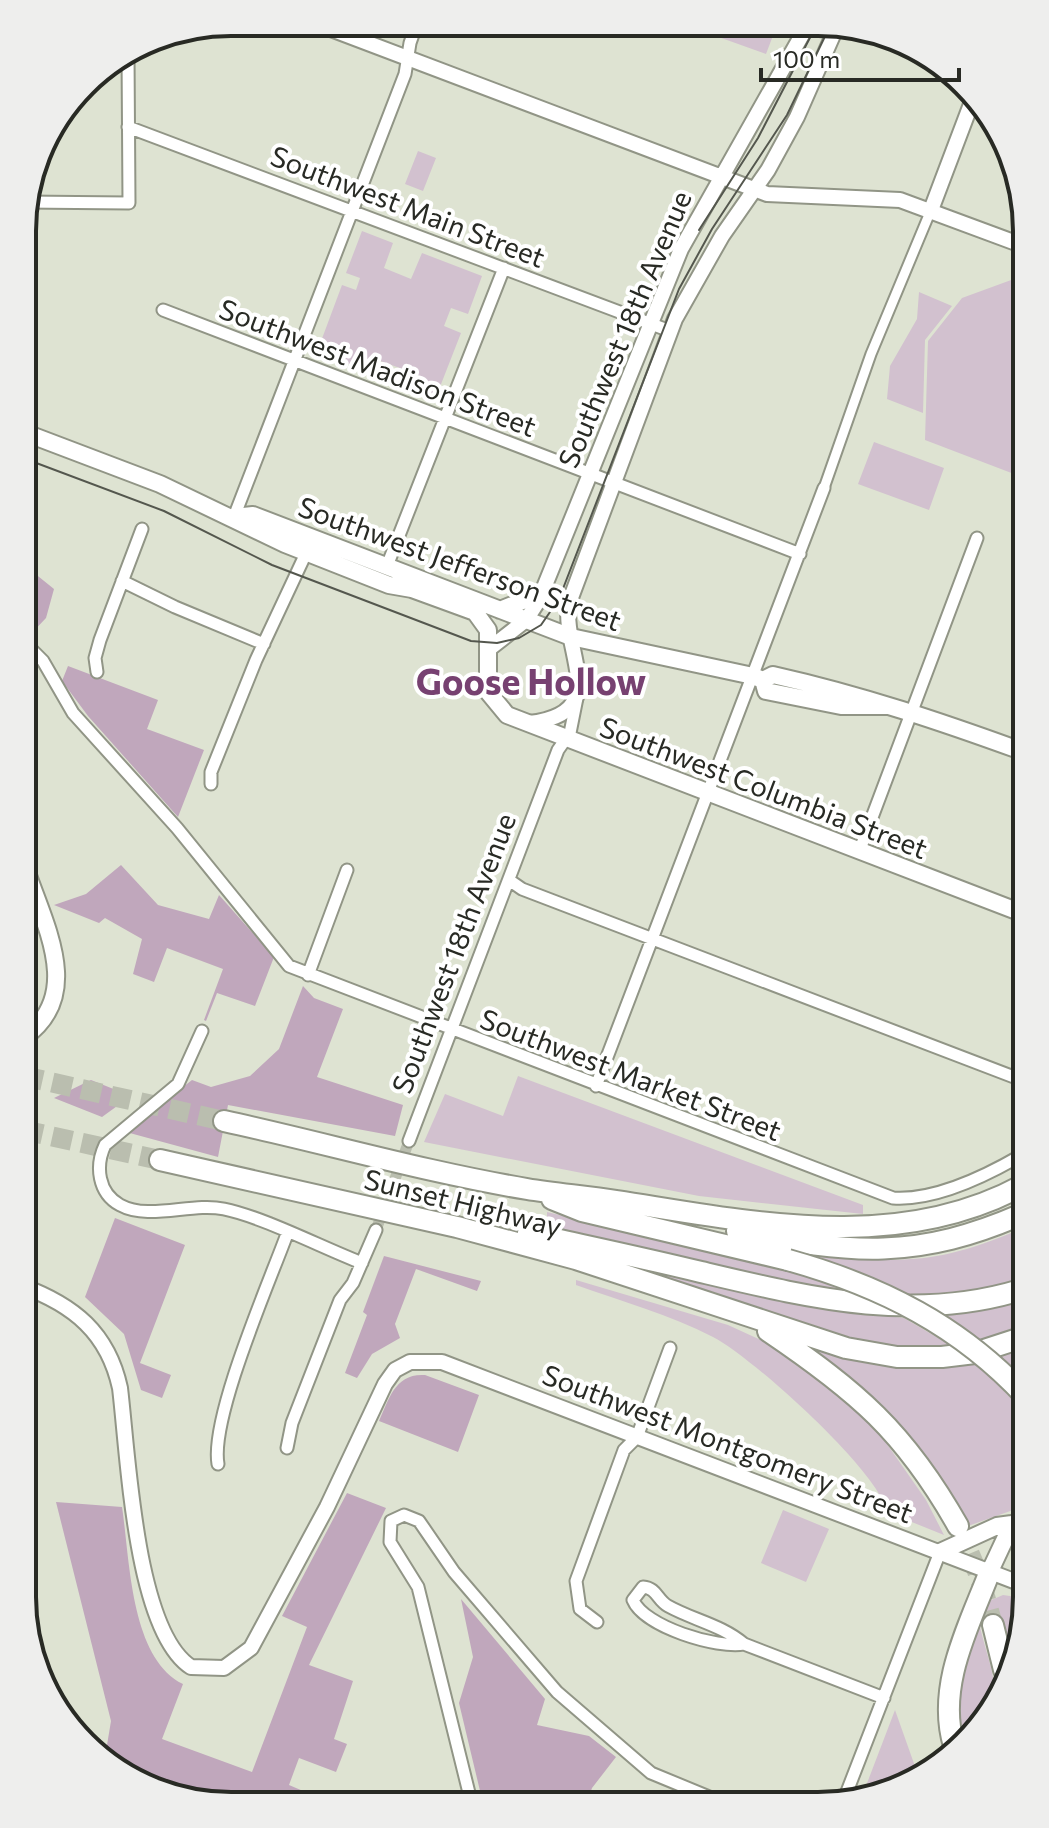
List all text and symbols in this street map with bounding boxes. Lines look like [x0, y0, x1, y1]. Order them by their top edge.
scale bar [761, 32, 959, 82]
text: 100 m [773, 44, 840, 73]
street label: Southwest Main Street [266, 138, 550, 274]
street label: Southwest 18th Avenue [550, 185, 698, 473]
street label: Southwest Madison Street [215, 291, 541, 443]
street label: Southwest Jefferson Street [294, 489, 626, 637]
district label: Goose Hollow [416, 658, 646, 702]
street label: Southwest Columbia Street [595, 709, 933, 865]
street label: Southwest 18th Avenue [384, 808, 522, 1098]
street label: Southwest Market Street [476, 1001, 786, 1147]
street label: Sunset Highway [361, 1161, 565, 1243]
street label: Southwest Montgomery Street [538, 1356, 918, 1530]

